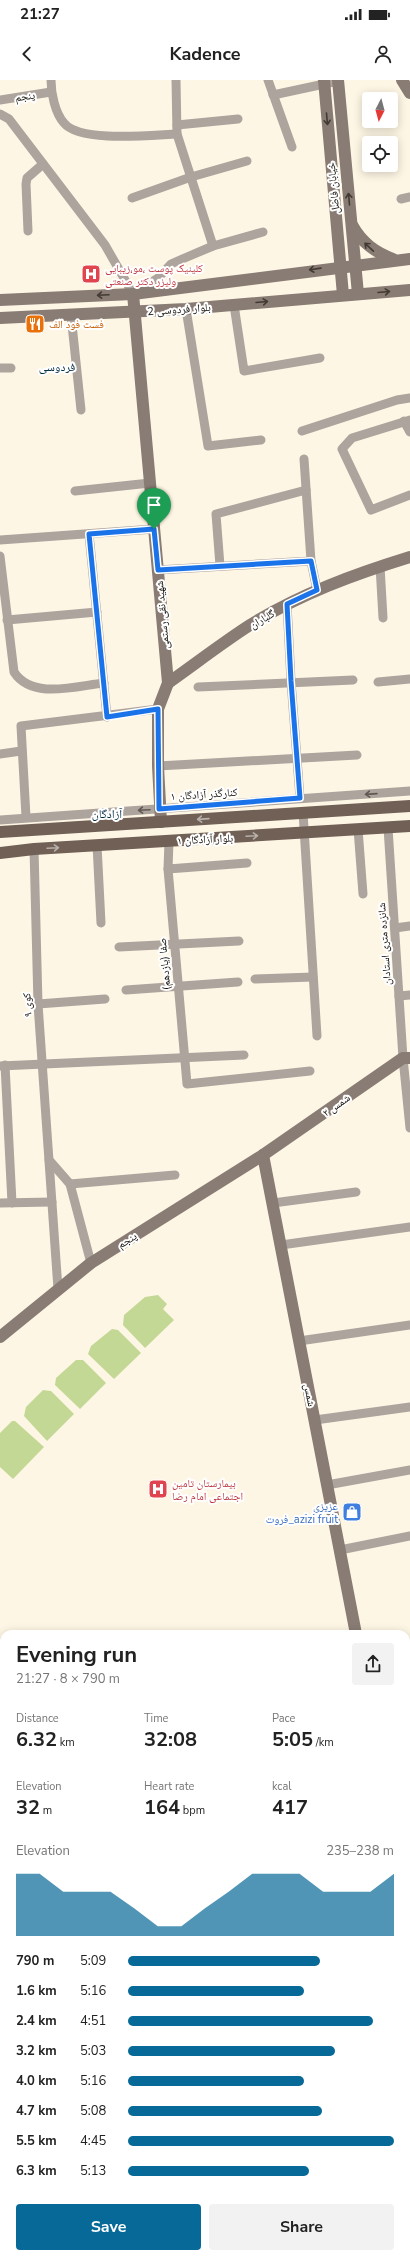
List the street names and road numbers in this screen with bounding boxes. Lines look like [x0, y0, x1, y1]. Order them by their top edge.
street label: پنجم [14, 87, 36, 105]
street label: خیابان فاضل [324, 162, 343, 214]
street label: بلوار فردوسی 2 [147, 300, 211, 319]
street label: شهید نقی رستمی [152, 580, 173, 650]
street label: گلباران [247, 606, 278, 633]
street label: کنارگذر آزادگان ۱ [170, 785, 239, 804]
street label: بلوار آزادگان ۱ [177, 831, 233, 848]
street label: شانزده متری استادان [374, 902, 395, 986]
street label: صفا (یازدهم) [155, 937, 174, 991]
street label: کوی ۹ [19, 992, 36, 1017]
street label: شمس ۲ [319, 1090, 353, 1120]
street label: پنجم [115, 1229, 140, 1252]
street label: شمس [300, 1382, 319, 1408]

